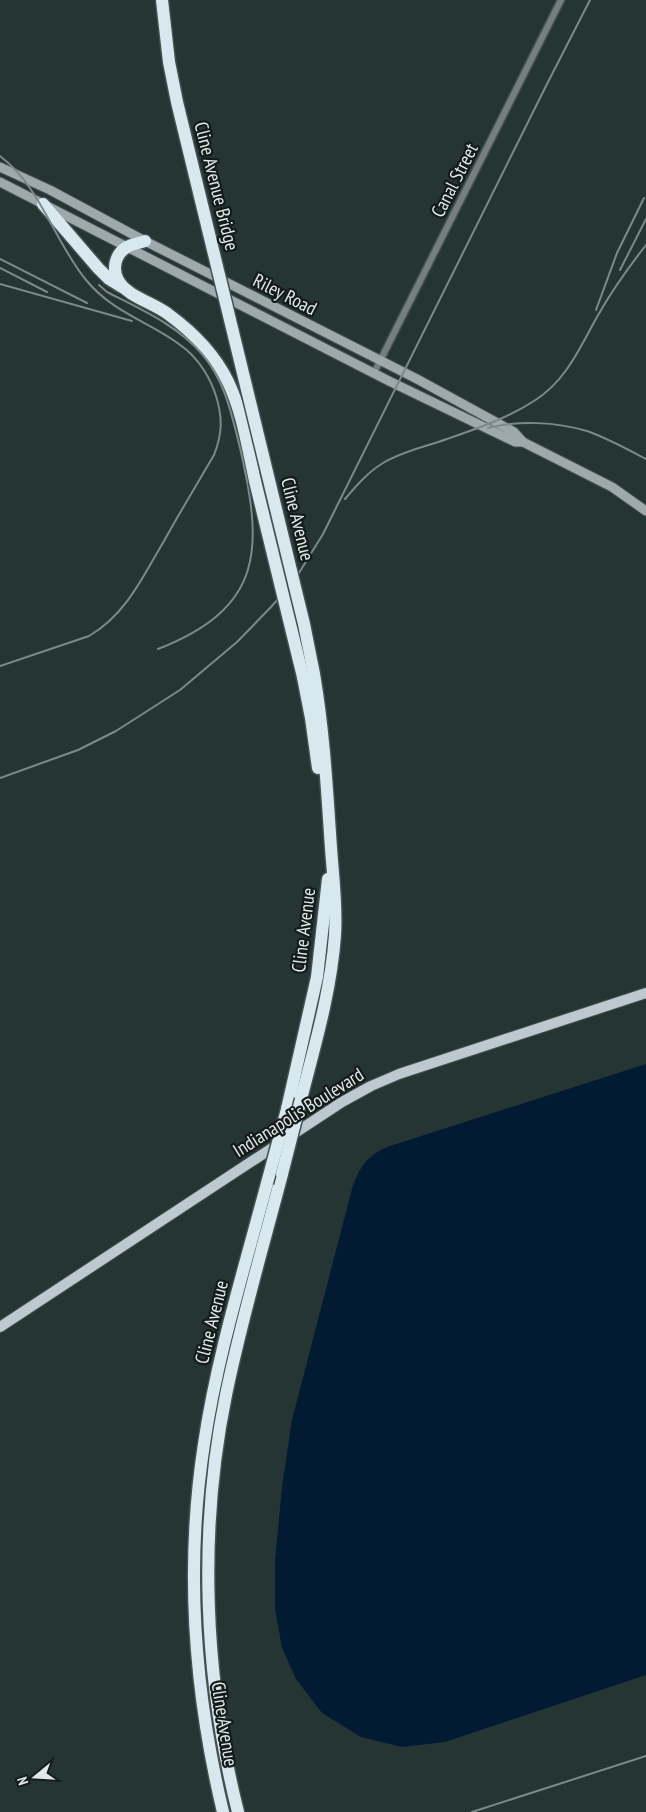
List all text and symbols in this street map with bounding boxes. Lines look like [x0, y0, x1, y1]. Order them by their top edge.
street label: Cline Avenue Bridge [189, 119, 245, 253]
street label: Canal Street [425, 138, 483, 221]
street label: Riley Road [249, 268, 321, 320]
street label: Cline Avenue [276, 475, 320, 563]
street label: Cline Avenue [286, 886, 320, 974]
street label: Indianapolis Boulevard [228, 1062, 368, 1162]
street label: Cline Avenue [189, 1278, 233, 1366]
street label: Cline Avenue [206, 1680, 244, 1768]
north arrow [10, 1752, 60, 1802]
text: N [13, 1775, 32, 1787]

